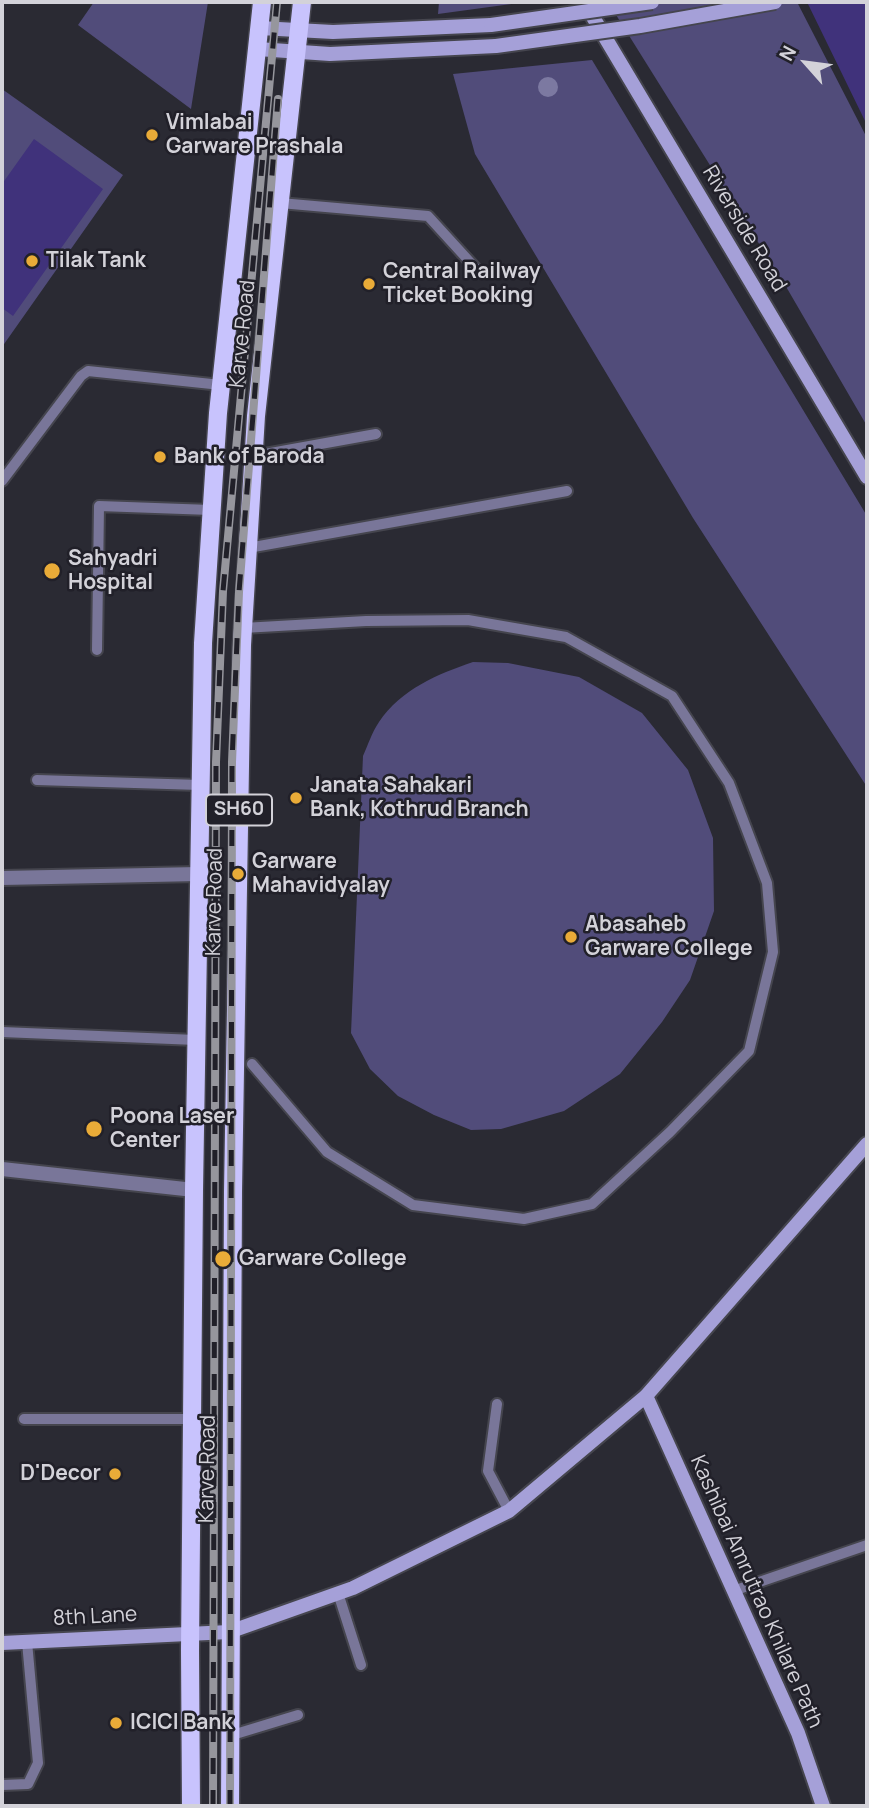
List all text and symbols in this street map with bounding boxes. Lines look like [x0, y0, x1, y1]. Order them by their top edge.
north arrow [771, 28, 841, 98]
text: N [773, 41, 802, 65]
place label: Vimlabai Garware Prashala [166, 110, 343, 160]
marker: Vimlabai Garware Prashala [144, 127, 160, 143]
street label: Riverside Road [697, 161, 791, 297]
place label: Tilak Tank [46, 248, 146, 274]
marker: Tilak Tank [24, 253, 40, 269]
place label: Central Railway Ticket Booking [383, 259, 541, 309]
marker: Central Railway Ticket Booking [361, 276, 377, 292]
street label: Karve Road [225, 279, 261, 389]
place label: Bank of Baroda [174, 444, 325, 470]
marker: Bank of Baroda [152, 449, 168, 465]
place label: Sahyadri Hospital [68, 546, 158, 596]
marker: Sahyadri Hospital [42, 561, 62, 581]
place label: Janata Sahakari Bank, Kothrud Branch [310, 773, 529, 823]
marker: Janata Sahakari Bank, Kothrud Branch [288, 790, 304, 806]
road number: SH60 [206, 794, 272, 825]
street label: Karve Road [201, 848, 229, 956]
place label: Garware Mahavidyalay [252, 849, 390, 899]
marker: Garware Mahavidyalay [230, 866, 246, 882]
place label: Abasaheb Garware College [585, 912, 753, 962]
marker: Abasaheb Garware College [563, 929, 579, 945]
place label: Poona Laser Center [110, 1104, 234, 1154]
marker: Poona Laser Center [84, 1119, 104, 1139]
place label: Garware College [239, 1246, 407, 1272]
marker: Garware College [213, 1249, 233, 1269]
street label: Karve Road [194, 1415, 222, 1523]
street label: Kashibai Amrutrao Khilare Path [684, 1452, 828, 1732]
place label: D'Decor [20, 1461, 101, 1487]
marker: D'Decor [107, 1466, 123, 1482]
street label: 8th Lane [52, 1602, 138, 1632]
place label: ICICI Bank [130, 1710, 233, 1736]
marker: ICICI Bank [108, 1715, 124, 1731]

